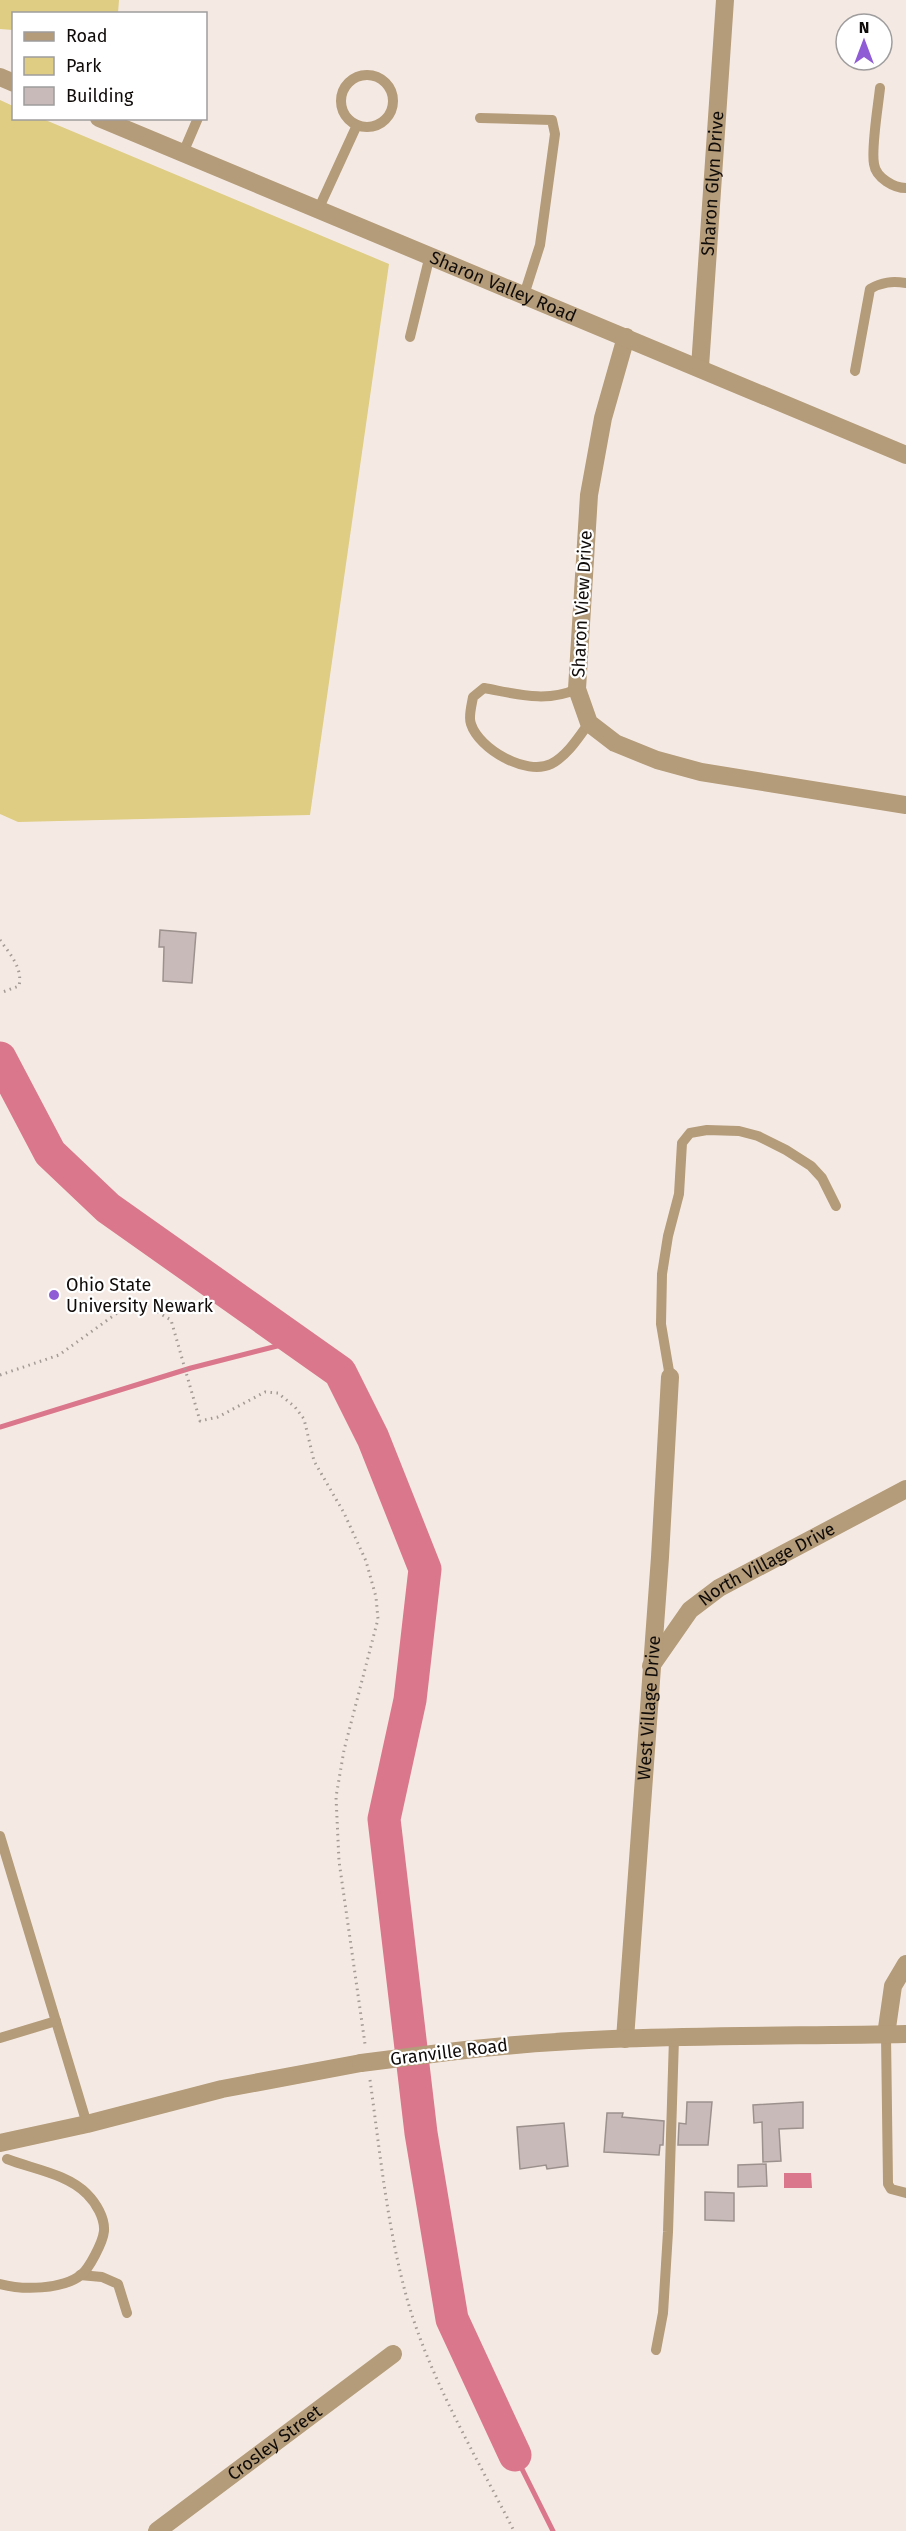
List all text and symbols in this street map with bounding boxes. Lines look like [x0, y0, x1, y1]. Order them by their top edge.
legend [12, 12, 207, 120]
north arrow [834, 12, 894, 72]
text: N [859, 18, 869, 37]
text: Road [66, 25, 108, 47]
text: Park [66, 55, 102, 77]
text: Building [66, 85, 134, 107]
street label: Sharon Glyn Drive [697, 110, 728, 257]
street label: Sharon Valley Road [427, 246, 580, 327]
street label: Sharon View Drive [567, 530, 597, 678]
place label: Ohio State University Newark [66, 1274, 214, 1317]
marker: Ohio State University Newark [47, 1288, 61, 1302]
street label: North Village Drive [694, 1518, 839, 1611]
street label: West Village Drive [633, 1635, 665, 1781]
street label: Granville Road [389, 2034, 509, 2070]
street label: Crosley Street [223, 2400, 327, 2485]

